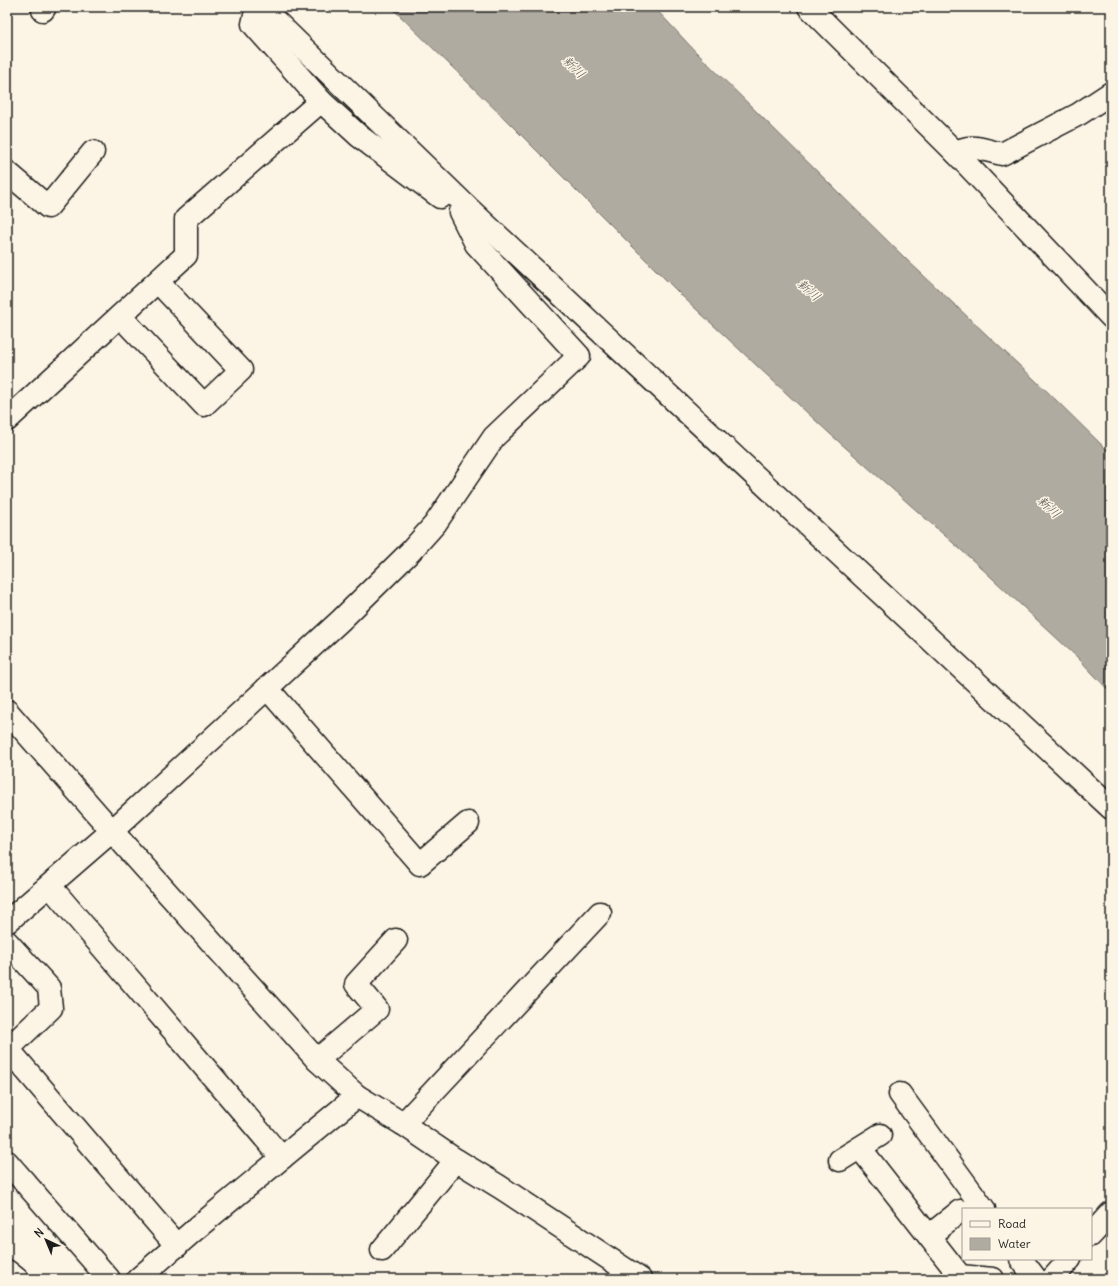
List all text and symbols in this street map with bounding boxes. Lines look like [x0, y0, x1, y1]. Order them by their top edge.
water label: 新川 [559, 52, 589, 82]
water label: 新川 [794, 275, 824, 305]
water label: 新川 [1034, 492, 1064, 522]
legend [962, 1208, 1092, 1260]
text: Road [998, 1216, 1026, 1231]
north arrow [26, 1220, 66, 1260]
text: N [31, 1225, 47, 1240]
text: Water [998, 1236, 1031, 1251]

